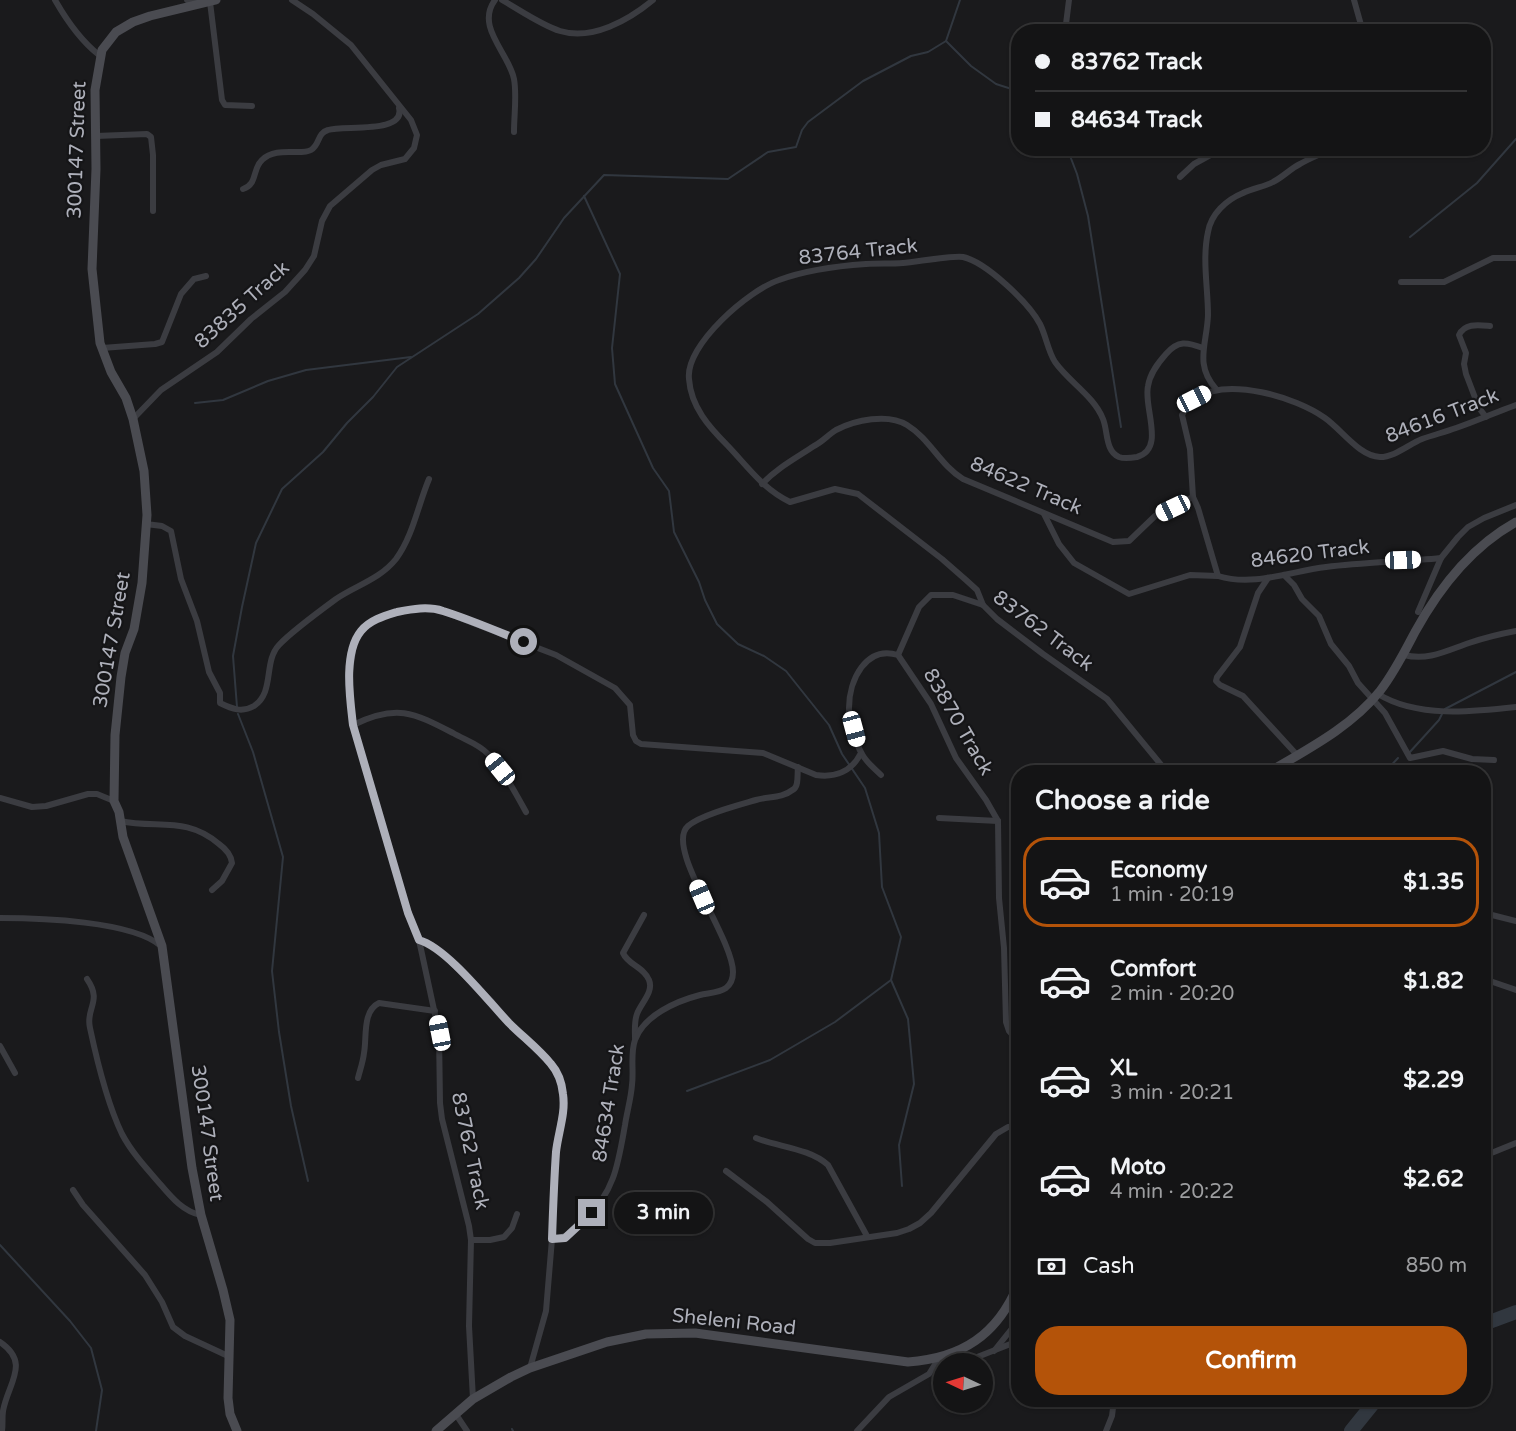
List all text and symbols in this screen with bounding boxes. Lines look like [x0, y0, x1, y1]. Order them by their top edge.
text: 83762 Track [1071, 49, 1202, 75]
street label: 300147 Street [63, 80, 91, 219]
text: 84634 Track [1071, 107, 1202, 133]
street label: 83764 Track [797, 234, 919, 270]
street label: 83835 Track [190, 256, 294, 354]
car [1174, 383, 1214, 415]
street label: 84616 Track [1382, 383, 1502, 449]
street label: 84622 Track [966, 452, 1086, 520]
car [1153, 492, 1193, 524]
street label: 84620 Track [1249, 535, 1371, 573]
car [1385, 550, 1421, 570]
street label: 300147 Street [88, 570, 136, 710]
street label: 83762 Track [988, 585, 1098, 677]
route start [510, 628, 537, 655]
street label: 83870 Track [918, 664, 998, 780]
car [841, 709, 867, 749]
car [482, 749, 518, 789]
text: Choose a ride [1035, 784, 1210, 817]
icon: car [1038, 855, 1092, 909]
text: Economy [1110, 857, 1207, 883]
text: $1.35 [1403, 869, 1464, 895]
car [687, 877, 717, 917]
text: 1 min · 20:19 [1110, 883, 1234, 907]
icon: car [1038, 954, 1092, 1008]
text: Comfort [1110, 956, 1196, 982]
text: $1.82 [1403, 968, 1464, 994]
text: 2 min · 20:20 [1110, 982, 1234, 1006]
car [428, 1014, 452, 1052]
street label: 84634 Track [588, 1042, 630, 1164]
icon: car [1038, 1053, 1092, 1107]
text: XL [1110, 1055, 1137, 1081]
street label: 300147 Street [186, 1063, 229, 1203]
text: $2.29 [1403, 1067, 1464, 1093]
text: 3 min · 20:21 [1110, 1081, 1234, 1105]
street label: 83762 Track [446, 1090, 494, 1212]
icon: car [1038, 1152, 1092, 1206]
text: Moto [1110, 1154, 1166, 1180]
text: $2.62 [1403, 1166, 1464, 1192]
text: 4 min · 20:22 [1110, 1180, 1234, 1204]
callout: 3 min [613, 1192, 712, 1234]
route end [578, 1199, 605, 1226]
text: 3 min [637, 1201, 690, 1225]
icon: cash [1035, 1250, 1068, 1283]
text: Cash [1083, 1253, 1135, 1279]
text: 850 m [1406, 1254, 1467, 1278]
street label: Sheleni Road [671, 1304, 797, 1340]
button: Confirm [1035, 1326, 1467, 1395]
north arrow [933, 1353, 993, 1413]
map controls [933, 1353, 993, 1413]

